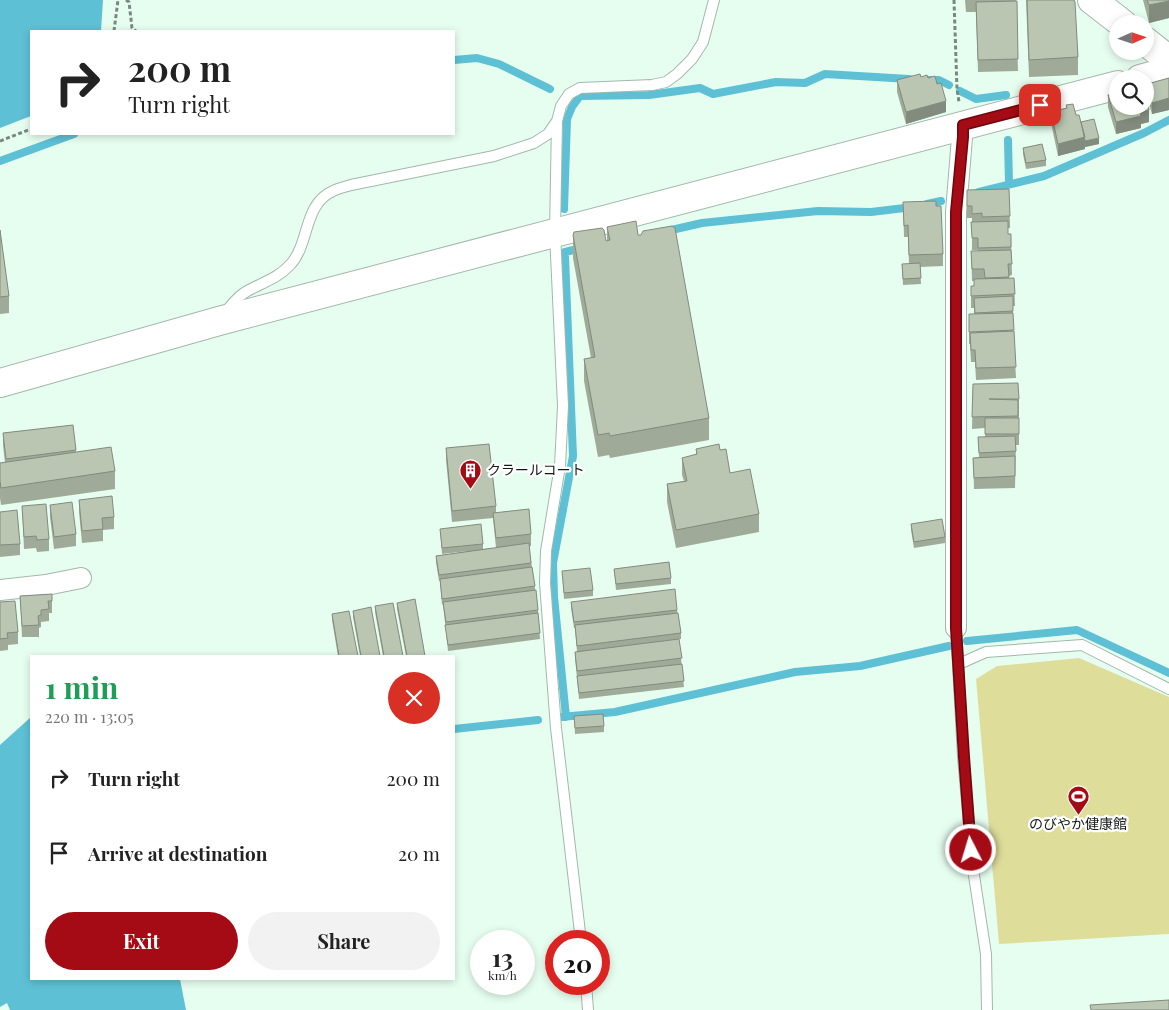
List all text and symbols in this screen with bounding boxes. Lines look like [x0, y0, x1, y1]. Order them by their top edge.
north arrow [1109, 15, 1154, 60]
map controls [1109, 15, 1154, 115]
text: 200 m [128, 44, 231, 91]
icon: right [45, 50, 110, 115]
button: search [1109, 70, 1154, 115]
pin [1019, 84, 1061, 126]
text: Turn right [128, 89, 230, 119]
icon: arrive [1026, 91, 1054, 119]
building icon: クラールコート [459, 458, 483, 489]
place label: クラールコート [487, 460, 585, 479]
text: 1 min [45, 667, 119, 707]
button: close [388, 672, 440, 724]
text: 220 m · 13:05 [45, 706, 134, 727]
icon: right [45, 764, 73, 792]
text: Turn right [88, 765, 180, 791]
text: 200 m [386, 765, 440, 791]
sports icon: のびやか健康館 [1066, 784, 1090, 815]
place label: のびやか健康館 [1029, 814, 1127, 833]
position arrow [944, 823, 996, 875]
icon: arrive [45, 839, 73, 867]
text: Arrive at destination [88, 840, 268, 866]
text: 20 m [398, 840, 440, 866]
button: Exit [45, 912, 238, 970]
button: Share [248, 912, 440, 970]
speed limit sign: 20 [545, 930, 610, 995]
text: 13 [492, 940, 513, 973]
text: km/h [488, 967, 517, 983]

